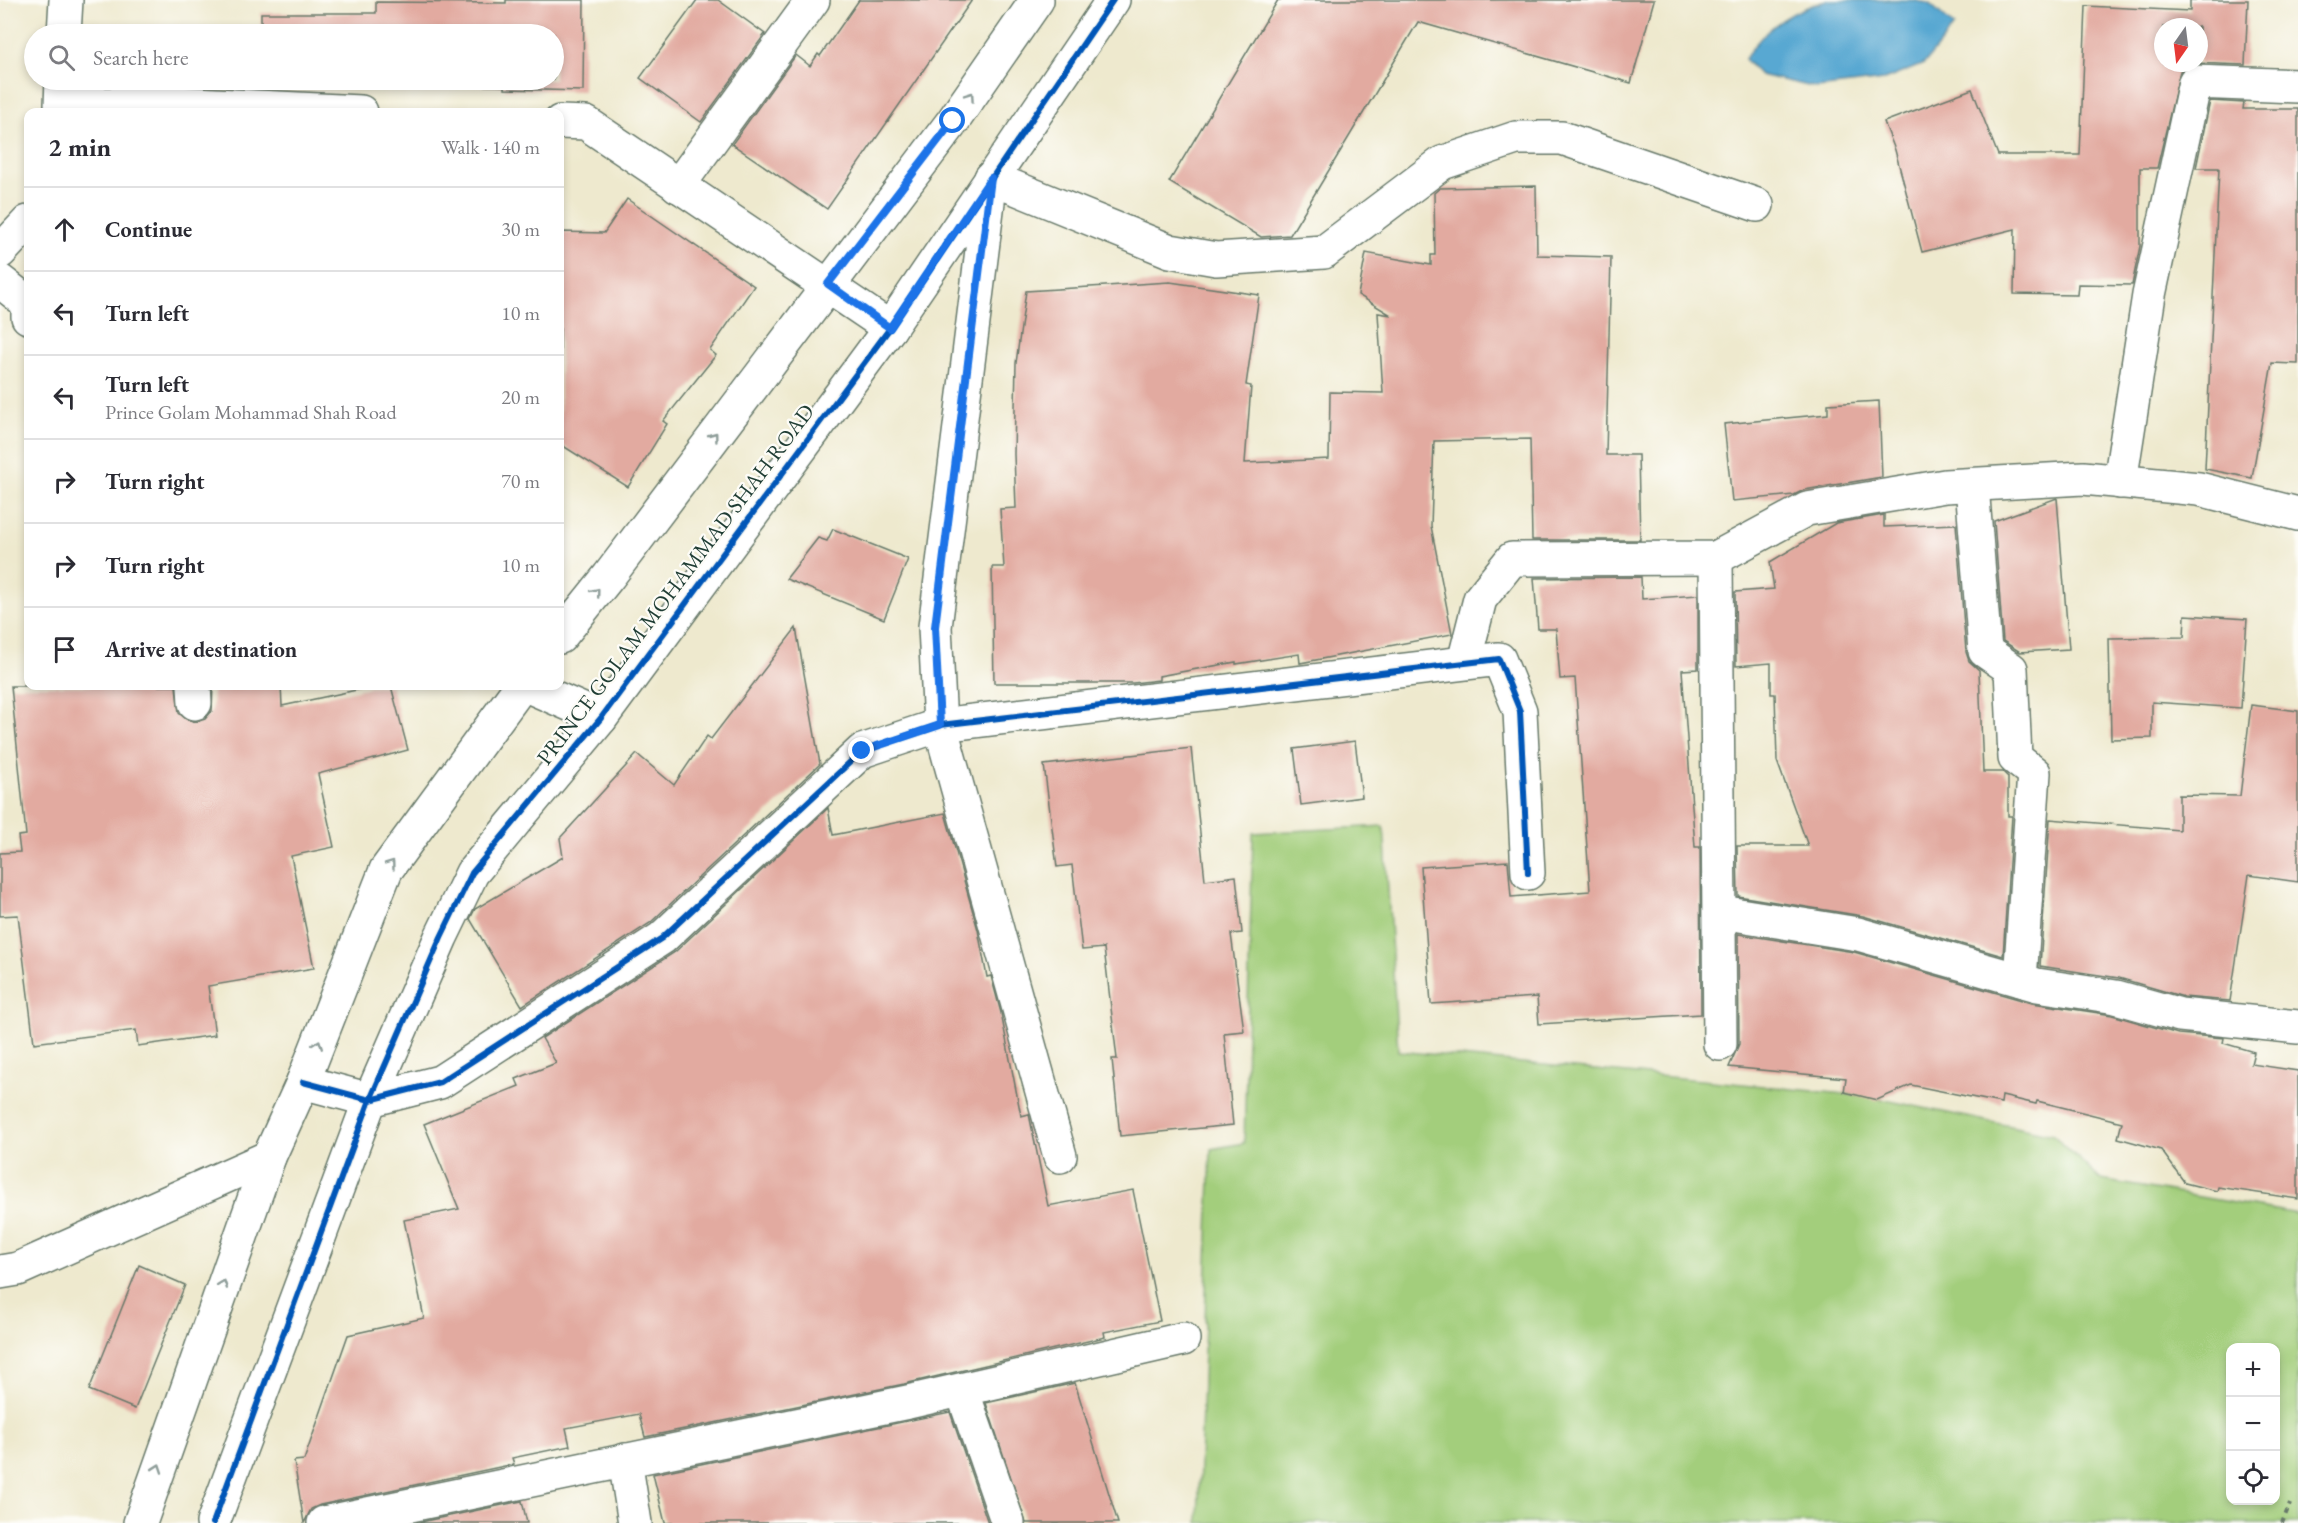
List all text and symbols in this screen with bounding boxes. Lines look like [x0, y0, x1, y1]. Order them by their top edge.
north arrow [2154, 18, 2208, 72]
search box [24, 24, 564, 90]
icon: search [45, 41, 78, 74]
text: Search here [93, 43, 188, 72]
one-way arrow [963, 91, 974, 102]
route start [939, 107, 965, 133]
text: 2 min [48, 130, 111, 164]
text: Walk · 140 m [441, 134, 540, 160]
icon: ahead [48, 213, 81, 246]
text: Continue [105, 215, 192, 244]
text: 30 m [501, 216, 540, 242]
icon: left [48, 297, 81, 330]
text: Turn left [105, 299, 189, 328]
text: 10 m [501, 300, 540, 326]
text: Turn left [105, 370, 189, 399]
icon: left [48, 381, 81, 414]
text: 20 m [501, 384, 540, 410]
street label: PRINCE GOLAM MOHAMMAD SHAH ROAD [530, 398, 821, 771]
text: Prince Golam Mohammad Shah Road [105, 399, 397, 425]
one-way arrow [707, 432, 718, 443]
icon: right [48, 465, 81, 498]
text: Turn right [105, 467, 204, 496]
text: 70 m [501, 468, 540, 494]
icon: right [48, 549, 81, 582]
text: Turn right [105, 551, 204, 580]
text: 10 m [501, 552, 540, 578]
one-way arrow [589, 587, 600, 598]
icon: arrive [48, 633, 81, 666]
text: Arrive at destination [105, 635, 297, 664]
route end [848, 737, 874, 763]
one-way arrow [384, 859, 395, 870]
one-way arrow [310, 1039, 323, 1050]
one-way arrow [216, 1279, 228, 1290]
map controls [2226, 1343, 2280, 1505]
button: + [2226, 1343, 2280, 1397]
button: − [2226, 1397, 2280, 1451]
button: locate [2226, 1451, 2280, 1505]
one-way arrow [151, 1463, 164, 1474]

